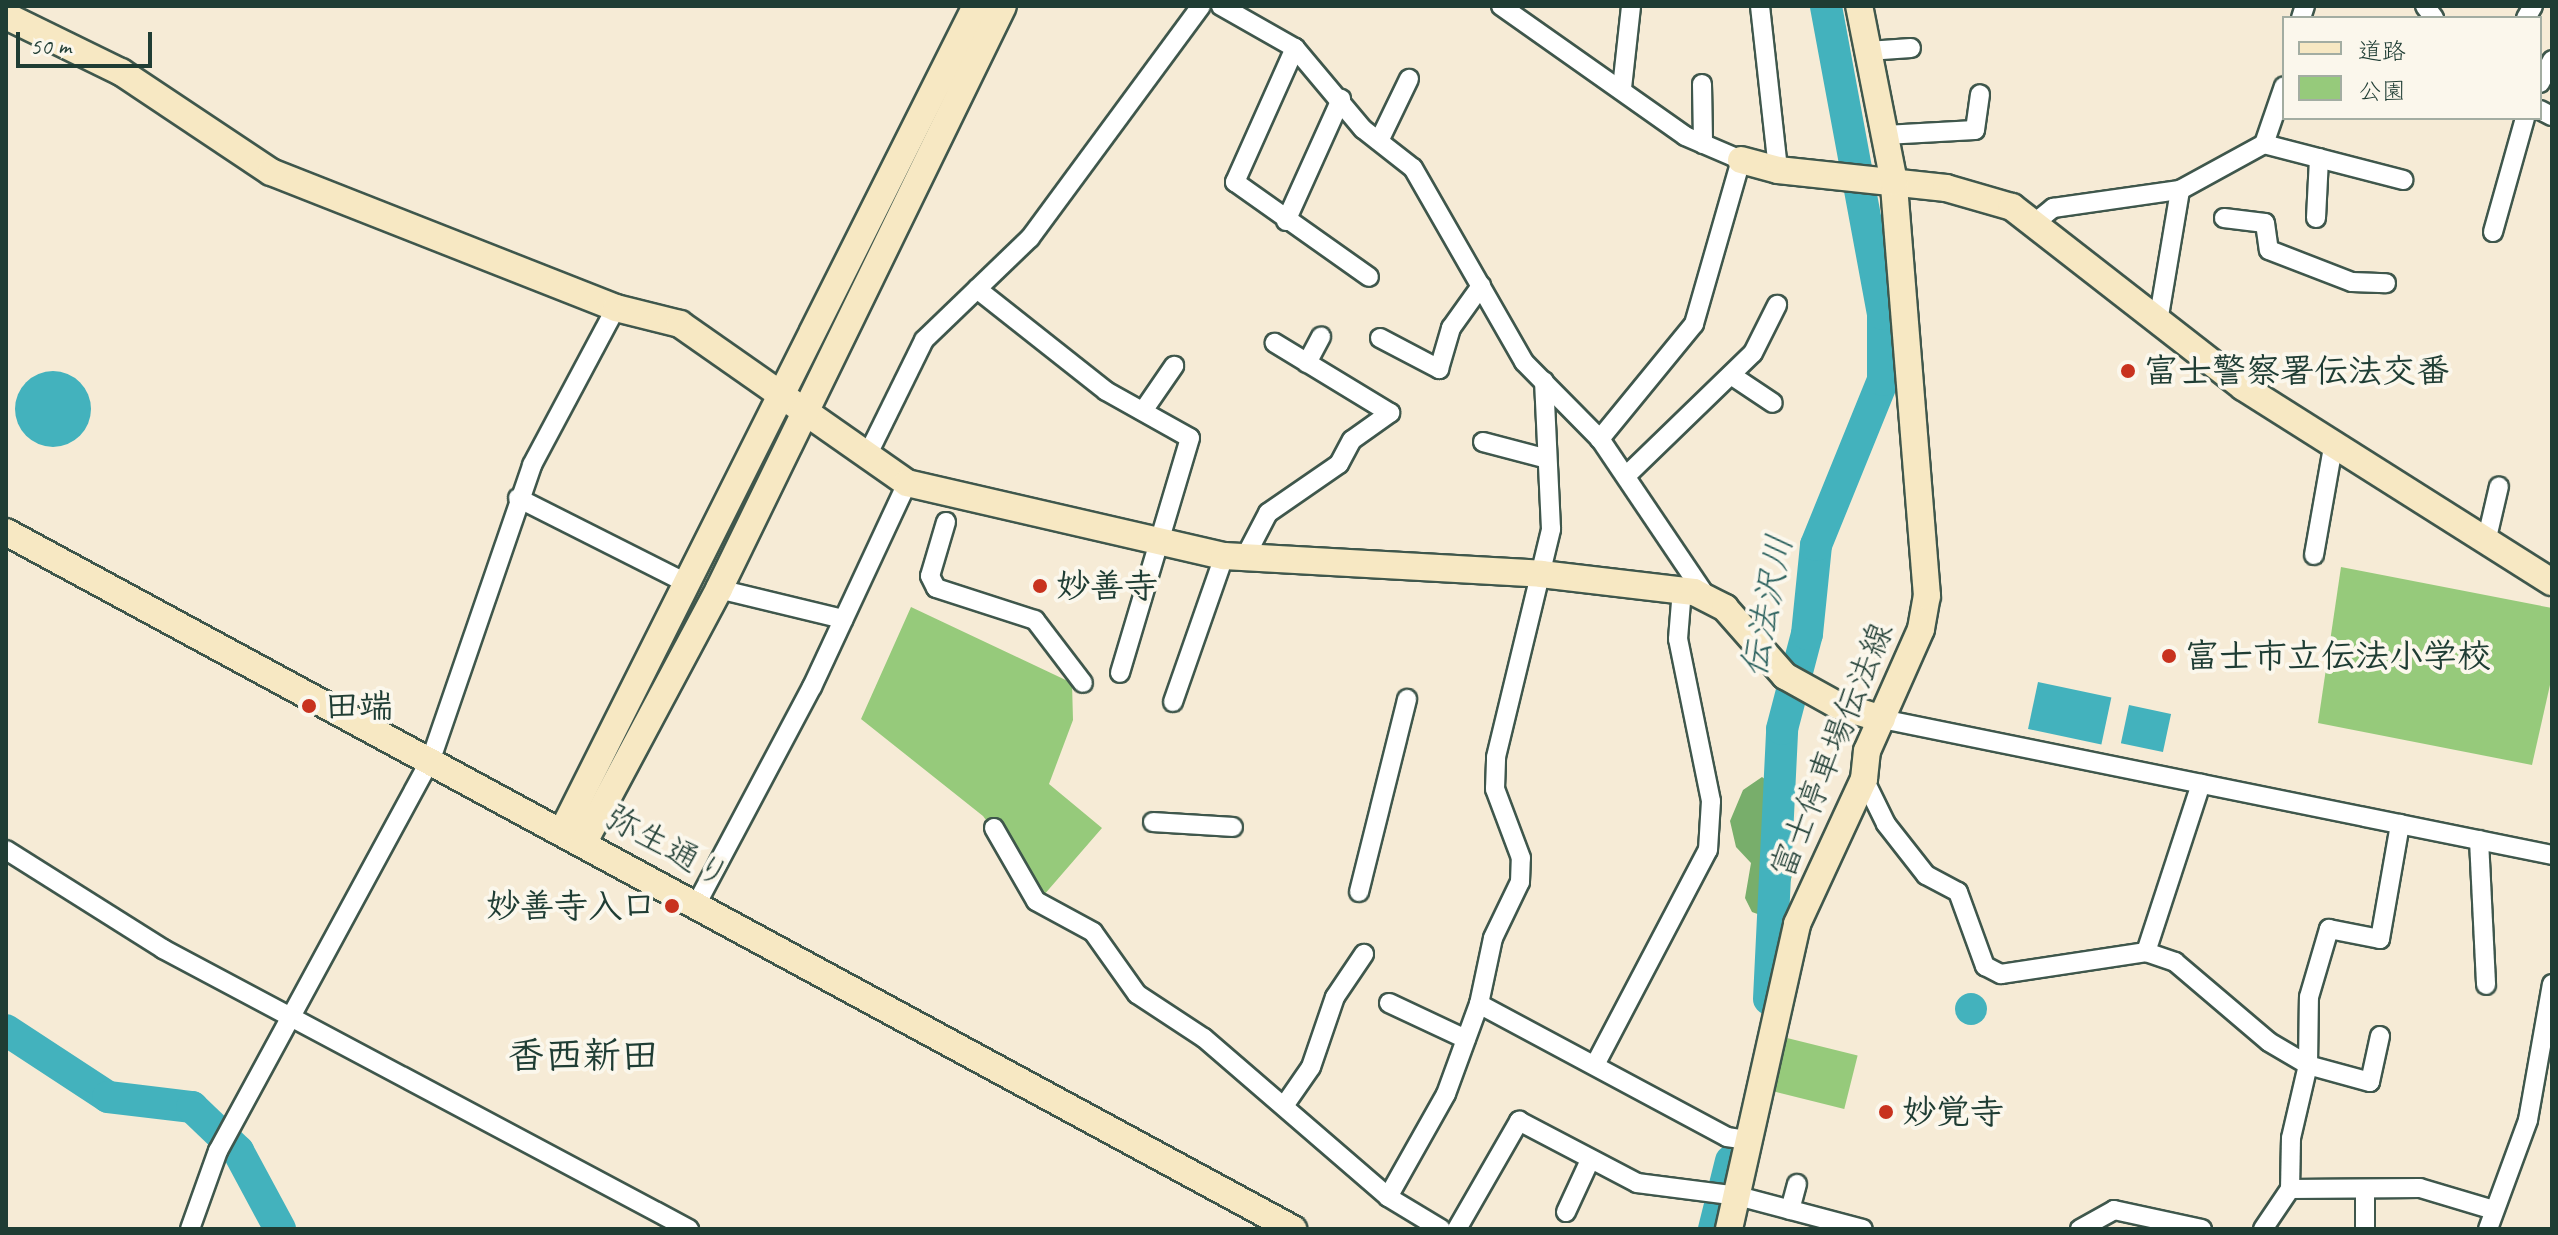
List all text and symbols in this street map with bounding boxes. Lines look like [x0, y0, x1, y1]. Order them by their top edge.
scale bar [20, 16, 156, 66]
legend [2282, 16, 2542, 120]
text: 50 m [30, 31, 71, 61]
text: 道路 [2358, 36, 2406, 66]
text: 公園 [2358, 76, 2406, 106]
place label: 富士警察署伝法交番 [2144, 351, 2450, 391]
marker: 富士警察署伝法交番 [2119, 362, 2137, 380]
water label: 伝法沢川 [1732, 531, 1802, 681]
place label: 妙善寺 [1056, 566, 1158, 606]
marker: 妙善寺 [1031, 577, 1049, 595]
street label: 富士停車場伝法線 [1761, 616, 1901, 884]
place label: 富士市立伝法小学校 [2185, 636, 2491, 676]
marker: 富士市立伝法小学校 [2160, 647, 2178, 665]
place label: 田端 [325, 686, 393, 726]
marker: 田端 [300, 697, 318, 715]
street label: 弥生通り [599, 795, 737, 897]
place label: 妙善寺入口 [486, 886, 656, 926]
marker: 妙善寺入口 [663, 897, 681, 915]
district label: 香西新田 [507, 1033, 659, 1079]
place label: 妙覚寺 [1902, 1092, 2004, 1132]
marker: 妙覚寺 [1877, 1103, 1895, 1121]

